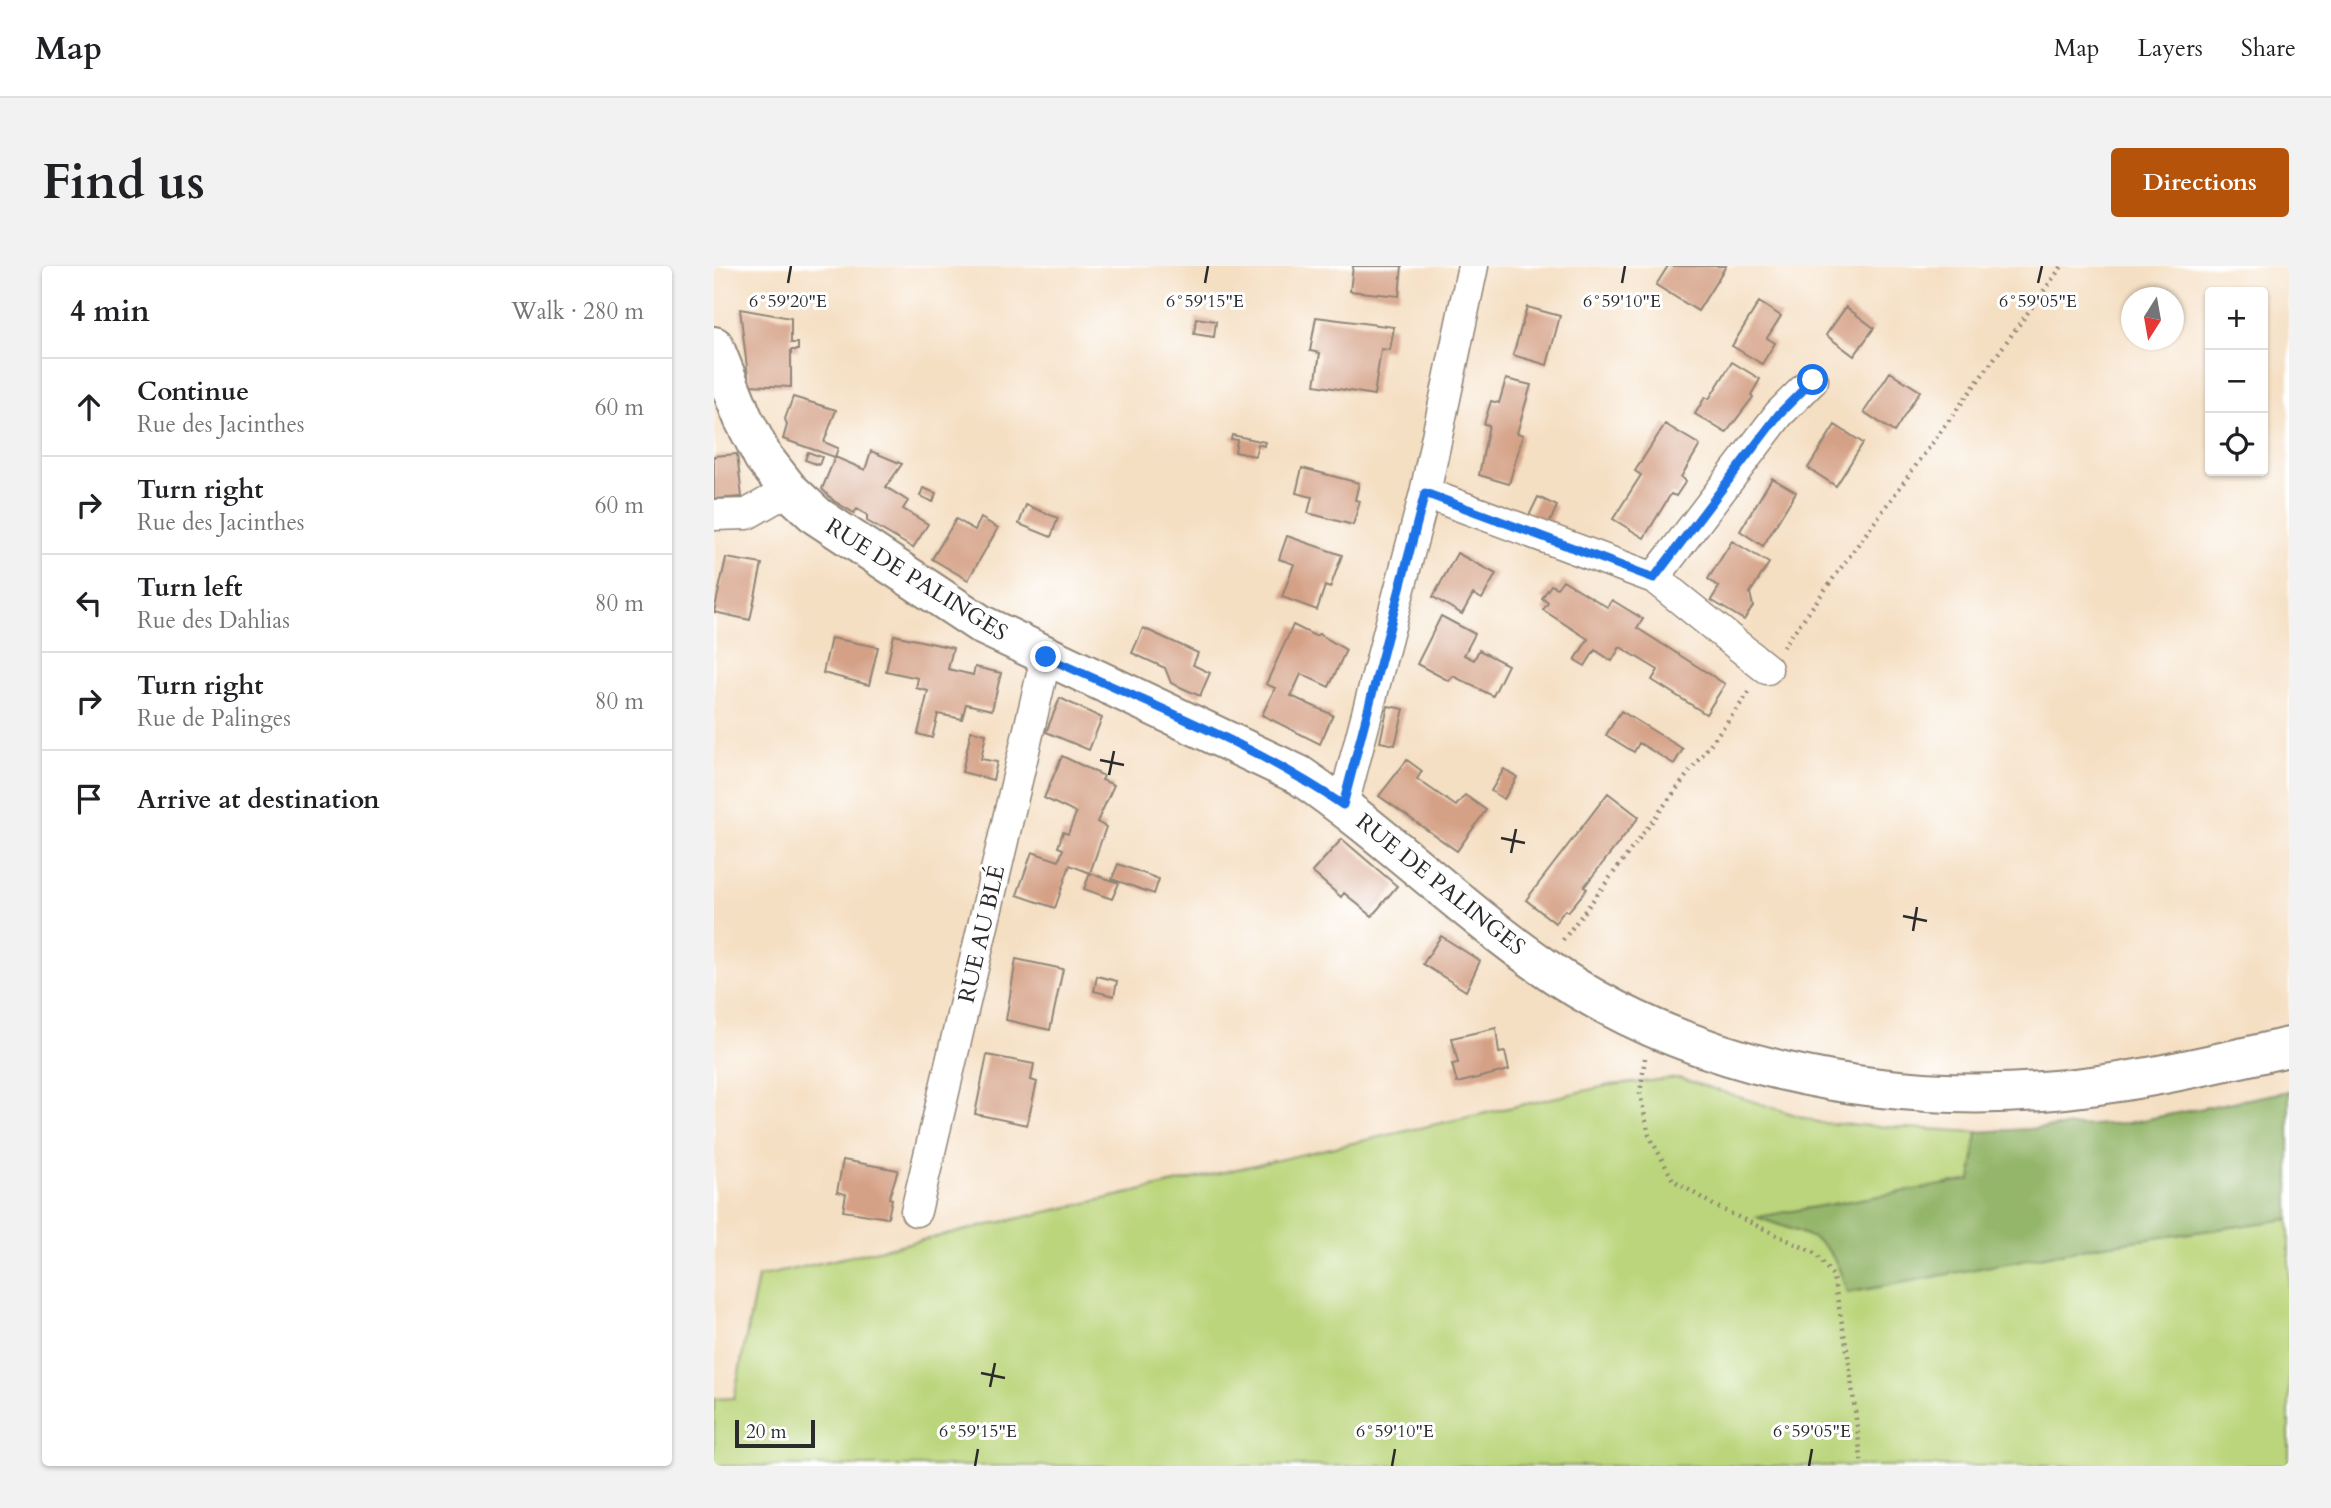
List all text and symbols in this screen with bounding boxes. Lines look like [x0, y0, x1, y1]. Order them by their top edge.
text: Map [35, 26, 102, 71]
text: Map [2054, 32, 2100, 65]
text: Layers [2138, 32, 2203, 65]
text: Share [2241, 32, 2296, 65]
button: Directions [2111, 148, 2289, 217]
text: Find us [42, 149, 205, 216]
north arrow [2121, 287, 2184, 350]
map controls [2205, 287, 2268, 476]
button: + [2205, 287, 2268, 350]
text: 6°59'20"E [749, 289, 827, 314]
text: 6°59'15"E [1166, 289, 1244, 314]
text: 6°59'10"E [1583, 289, 1661, 314]
text: 6°59'05"E [1999, 289, 2077, 314]
text: 4 min [70, 291, 150, 332]
text: Walk · 280 m [511, 296, 644, 327]
button: − [2205, 350, 2268, 413]
route start [1797, 364, 1828, 395]
text: Continue [137, 374, 249, 409]
icon: ahead [70, 388, 108, 426]
text: 60 m [595, 392, 644, 423]
text: Rue des Jacinthes [137, 409, 305, 440]
button: locate [2205, 413, 2268, 476]
text: Turn right [137, 472, 264, 507]
icon: right [70, 486, 108, 524]
text: 60 m [595, 490, 644, 521]
text: Rue des Jacinthes [137, 507, 305, 538]
street label: RUE DE PALINGES [820, 511, 1014, 648]
text: Turn left [137, 570, 242, 605]
icon: left [70, 584, 108, 622]
text: 80 m [595, 588, 644, 619]
text: Rue des Dahlias [137, 605, 290, 636]
route end [1030, 641, 1061, 672]
text: Turn right [137, 668, 264, 703]
icon: right [70, 682, 108, 720]
text: 80 m [595, 686, 644, 717]
text: Rue de Palinges [137, 703, 291, 734]
icon: arrive [70, 780, 108, 818]
text: Arrive at destination [137, 782, 380, 817]
street label: RUE DE PALINGES [1350, 806, 1532, 962]
street label: RUE AU BLÉ [951, 862, 1012, 1006]
scale bar [735, 1417, 816, 1449]
text: 20 m [746, 1419, 787, 1445]
text: 6°59'15"E [939, 1419, 1017, 1444]
text: 6°59'10"E [1356, 1419, 1434, 1444]
text: 6°59'05"E [1773, 1419, 1851, 1444]

